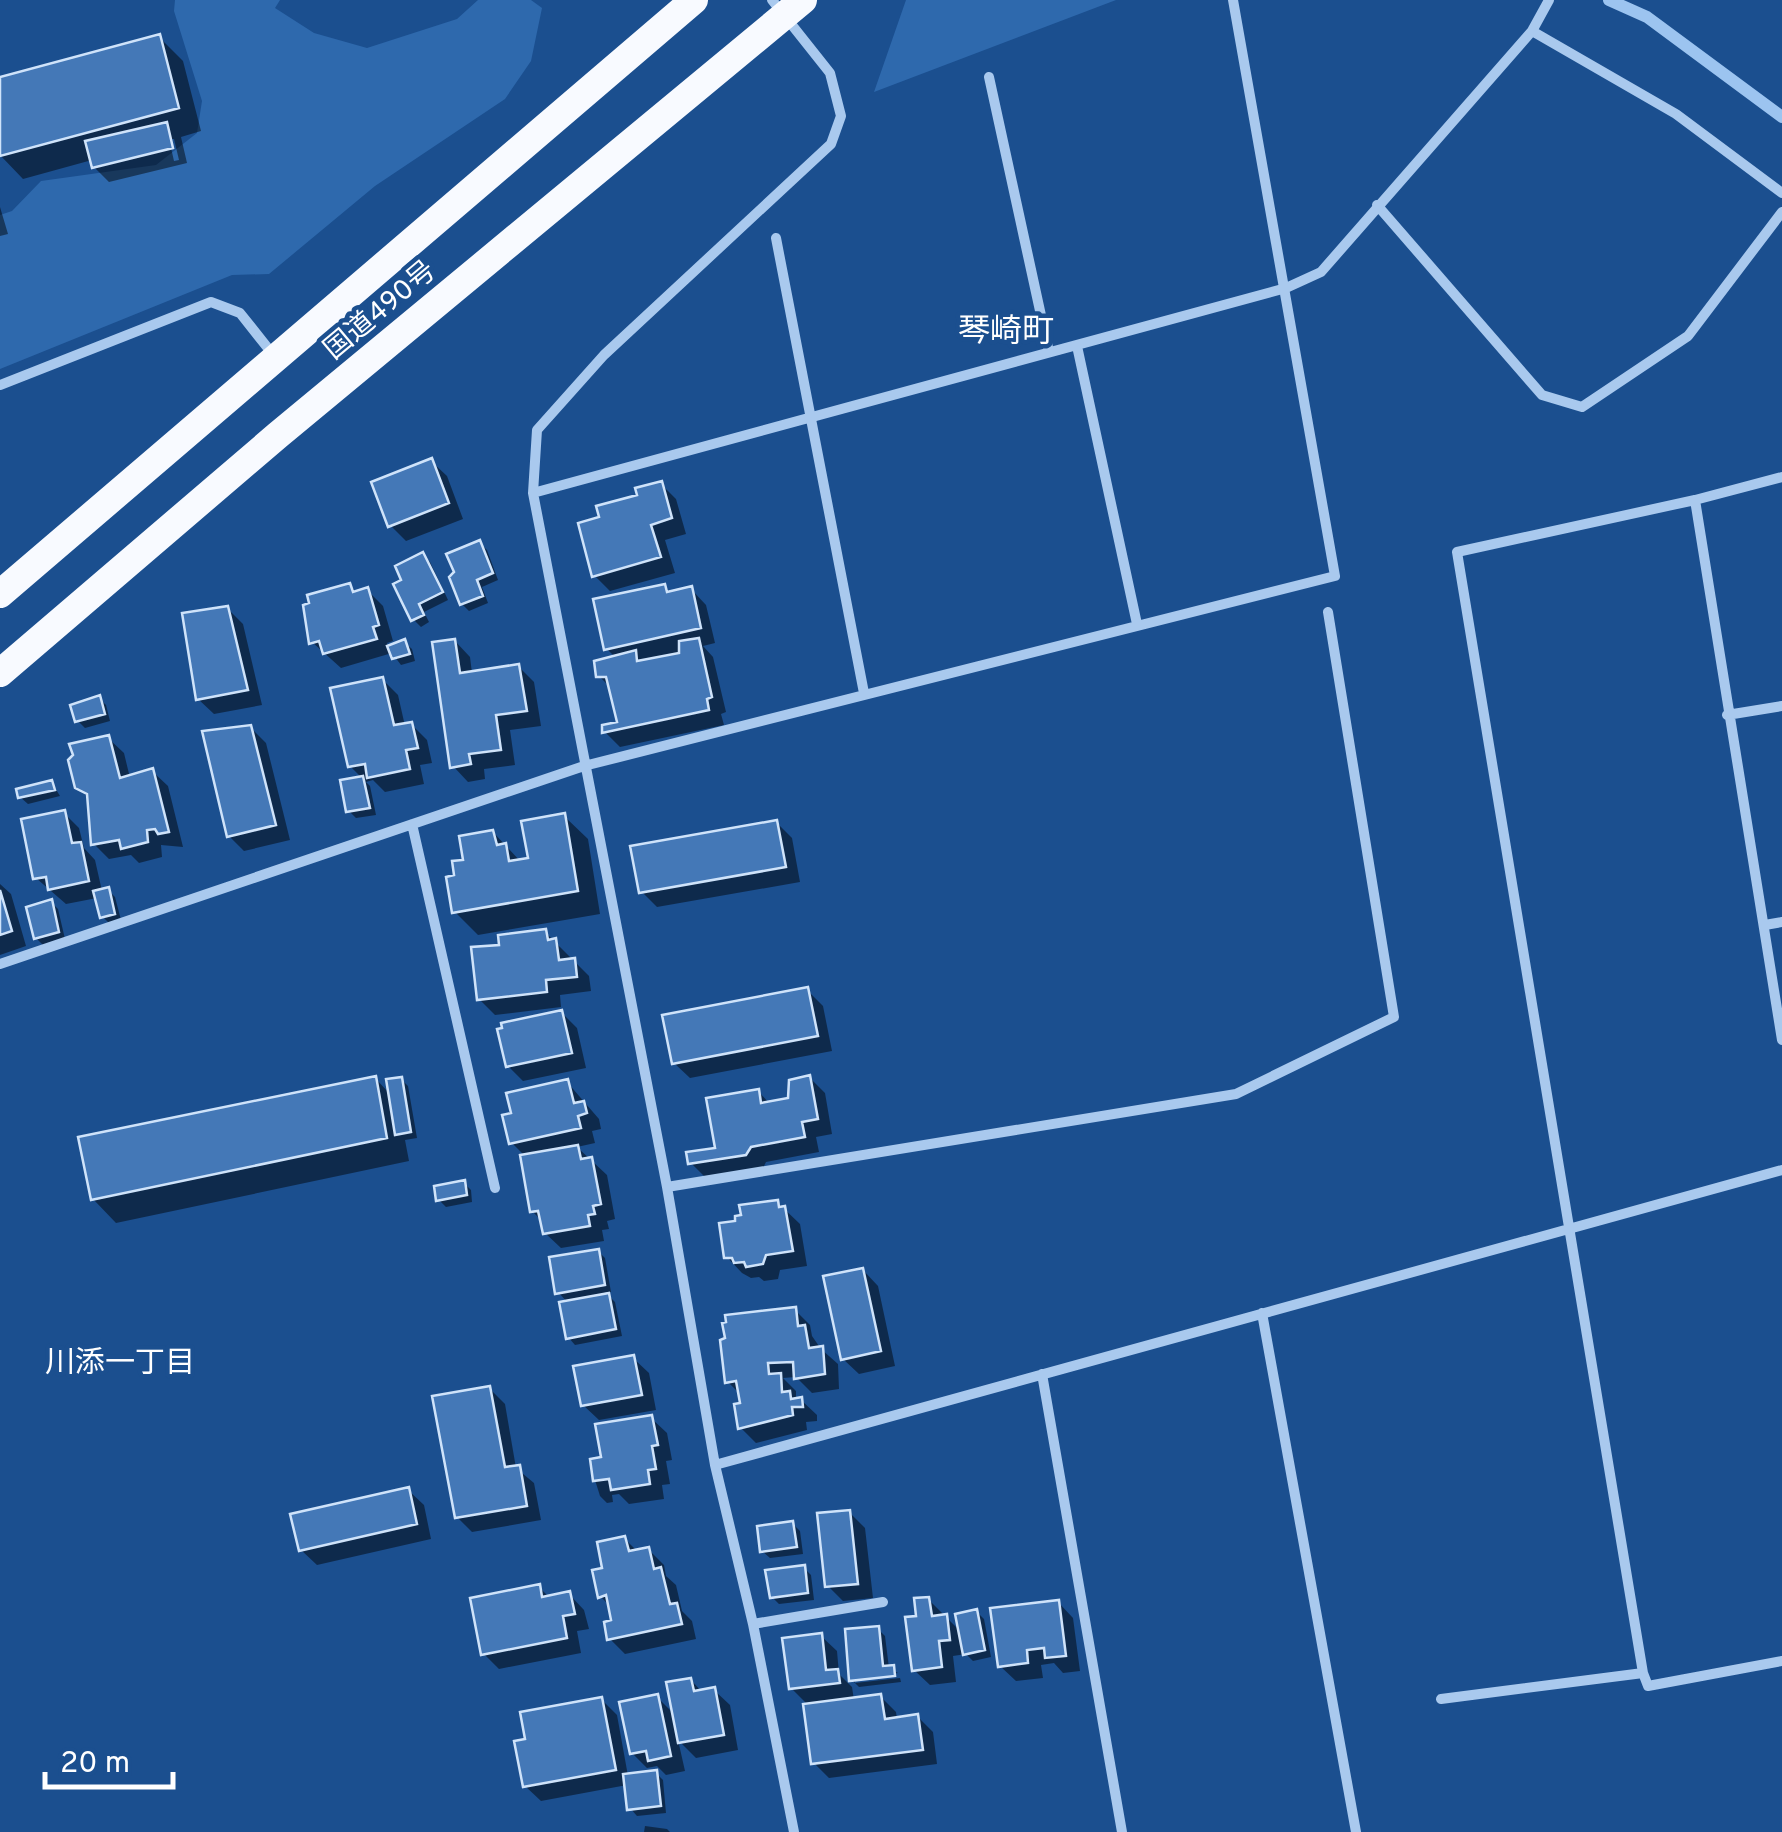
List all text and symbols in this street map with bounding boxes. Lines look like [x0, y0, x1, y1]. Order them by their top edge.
street label: 国道490号 [317, 254, 444, 369]
district label: 琴崎町 [958, 313, 1054, 353]
district label: 川添一丁目 [45, 1346, 195, 1383]
scale bar [45, 1727, 172, 1789]
text: 20 m [60, 1746, 130, 1783]

